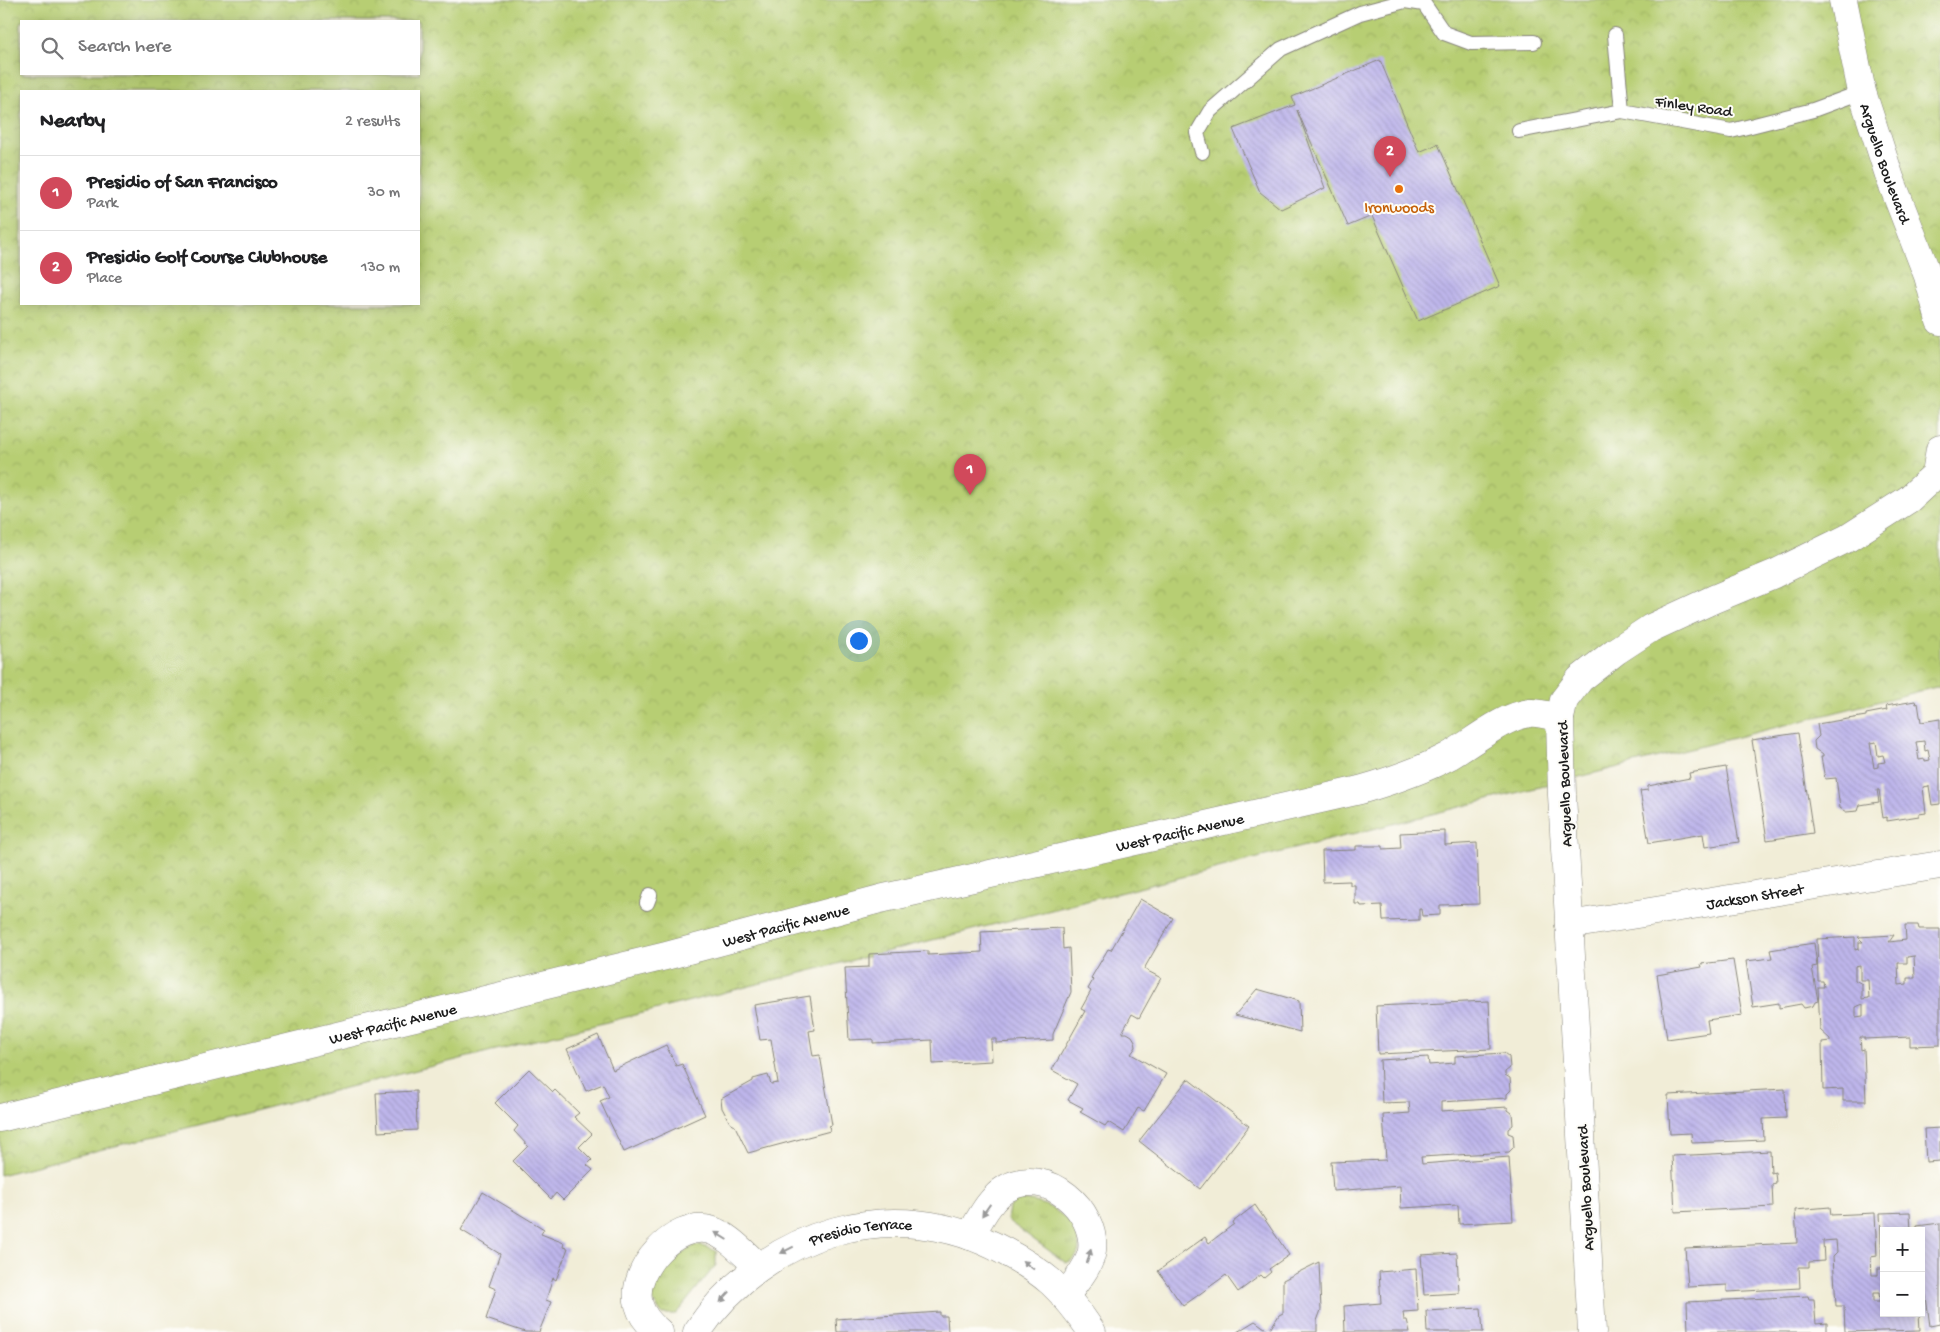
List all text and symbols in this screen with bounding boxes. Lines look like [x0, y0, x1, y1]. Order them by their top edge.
search box [20, 20, 420, 75]
icon: search [38, 34, 66, 62]
text: Search here [78, 36, 172, 59]
street label: Finley Road [1653, 94, 1735, 124]
street label: Arguello Boulevard [1853, 102, 1913, 229]
text: Nearby [40, 110, 105, 135]
text: 2 results [345, 113, 400, 132]
pin: 2 [1374, 136, 1406, 177]
text: Presidio of San Francisco [87, 172, 278, 195]
marker: Ironwoods [1393, 183, 1405, 195]
text: 1 [53, 184, 59, 203]
text: 30 m [367, 184, 400, 203]
text: Park [87, 195, 118, 214]
place label: Ironwoods [1364, 200, 1435, 219]
text: Presidio Golf Course Clubhouse [87, 247, 327, 270]
text: 2 [52, 259, 60, 278]
text: 130 m [361, 259, 400, 278]
text: Place [87, 270, 122, 289]
pin: 1 [954, 454, 986, 495]
your location [846, 628, 872, 654]
street label: Arguello Boulevard [1555, 719, 1578, 847]
street label: West Pacific Avenue [1115, 811, 1247, 858]
street label: Jackson Street [1705, 881, 1807, 916]
street label: West Pacific Avenue [721, 901, 853, 954]
street label: West Pacific Avenue [328, 1001, 460, 1051]
street label: Arguello Boulevard [1575, 1123, 1600, 1251]
one-way arrow [981, 1203, 991, 1217]
street label: Presidio Terrace [806, 1217, 913, 1252]
map controls [1880, 1227, 1925, 1317]
button: + [1880, 1227, 1925, 1272]
one-way arrow [714, 1231, 727, 1241]
one-way arrow [780, 1246, 794, 1254]
one-way arrow [1086, 1248, 1094, 1263]
one-way arrow [1021, 1260, 1035, 1270]
button: − [1880, 1272, 1925, 1317]
one-way arrow [719, 1291, 731, 1303]

